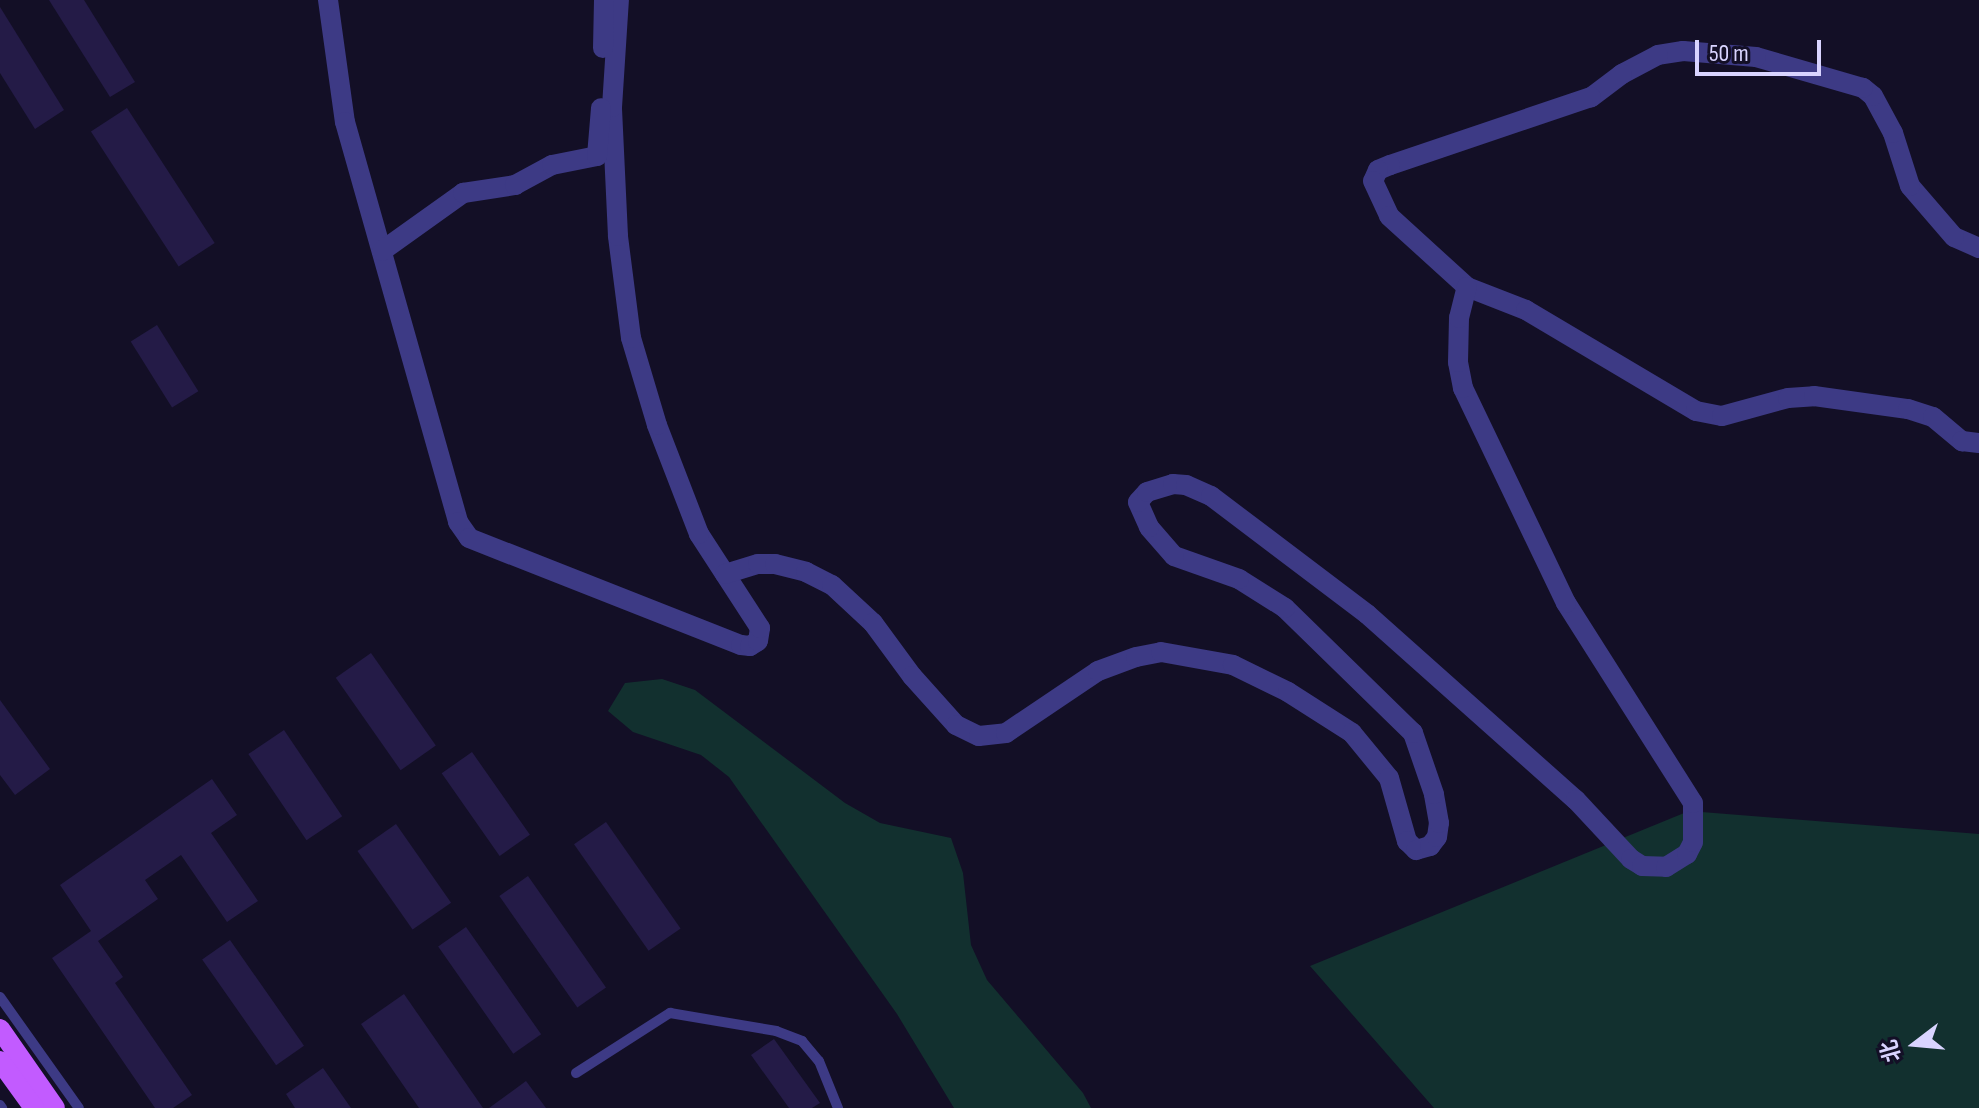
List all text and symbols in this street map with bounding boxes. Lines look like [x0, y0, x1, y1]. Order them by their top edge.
scale bar [1699, 24, 1825, 74]
text: 50 m [1709, 39, 1749, 68]
north arrow [1875, 1004, 1955, 1084]
text: 北 [1875, 1036, 1907, 1065]

